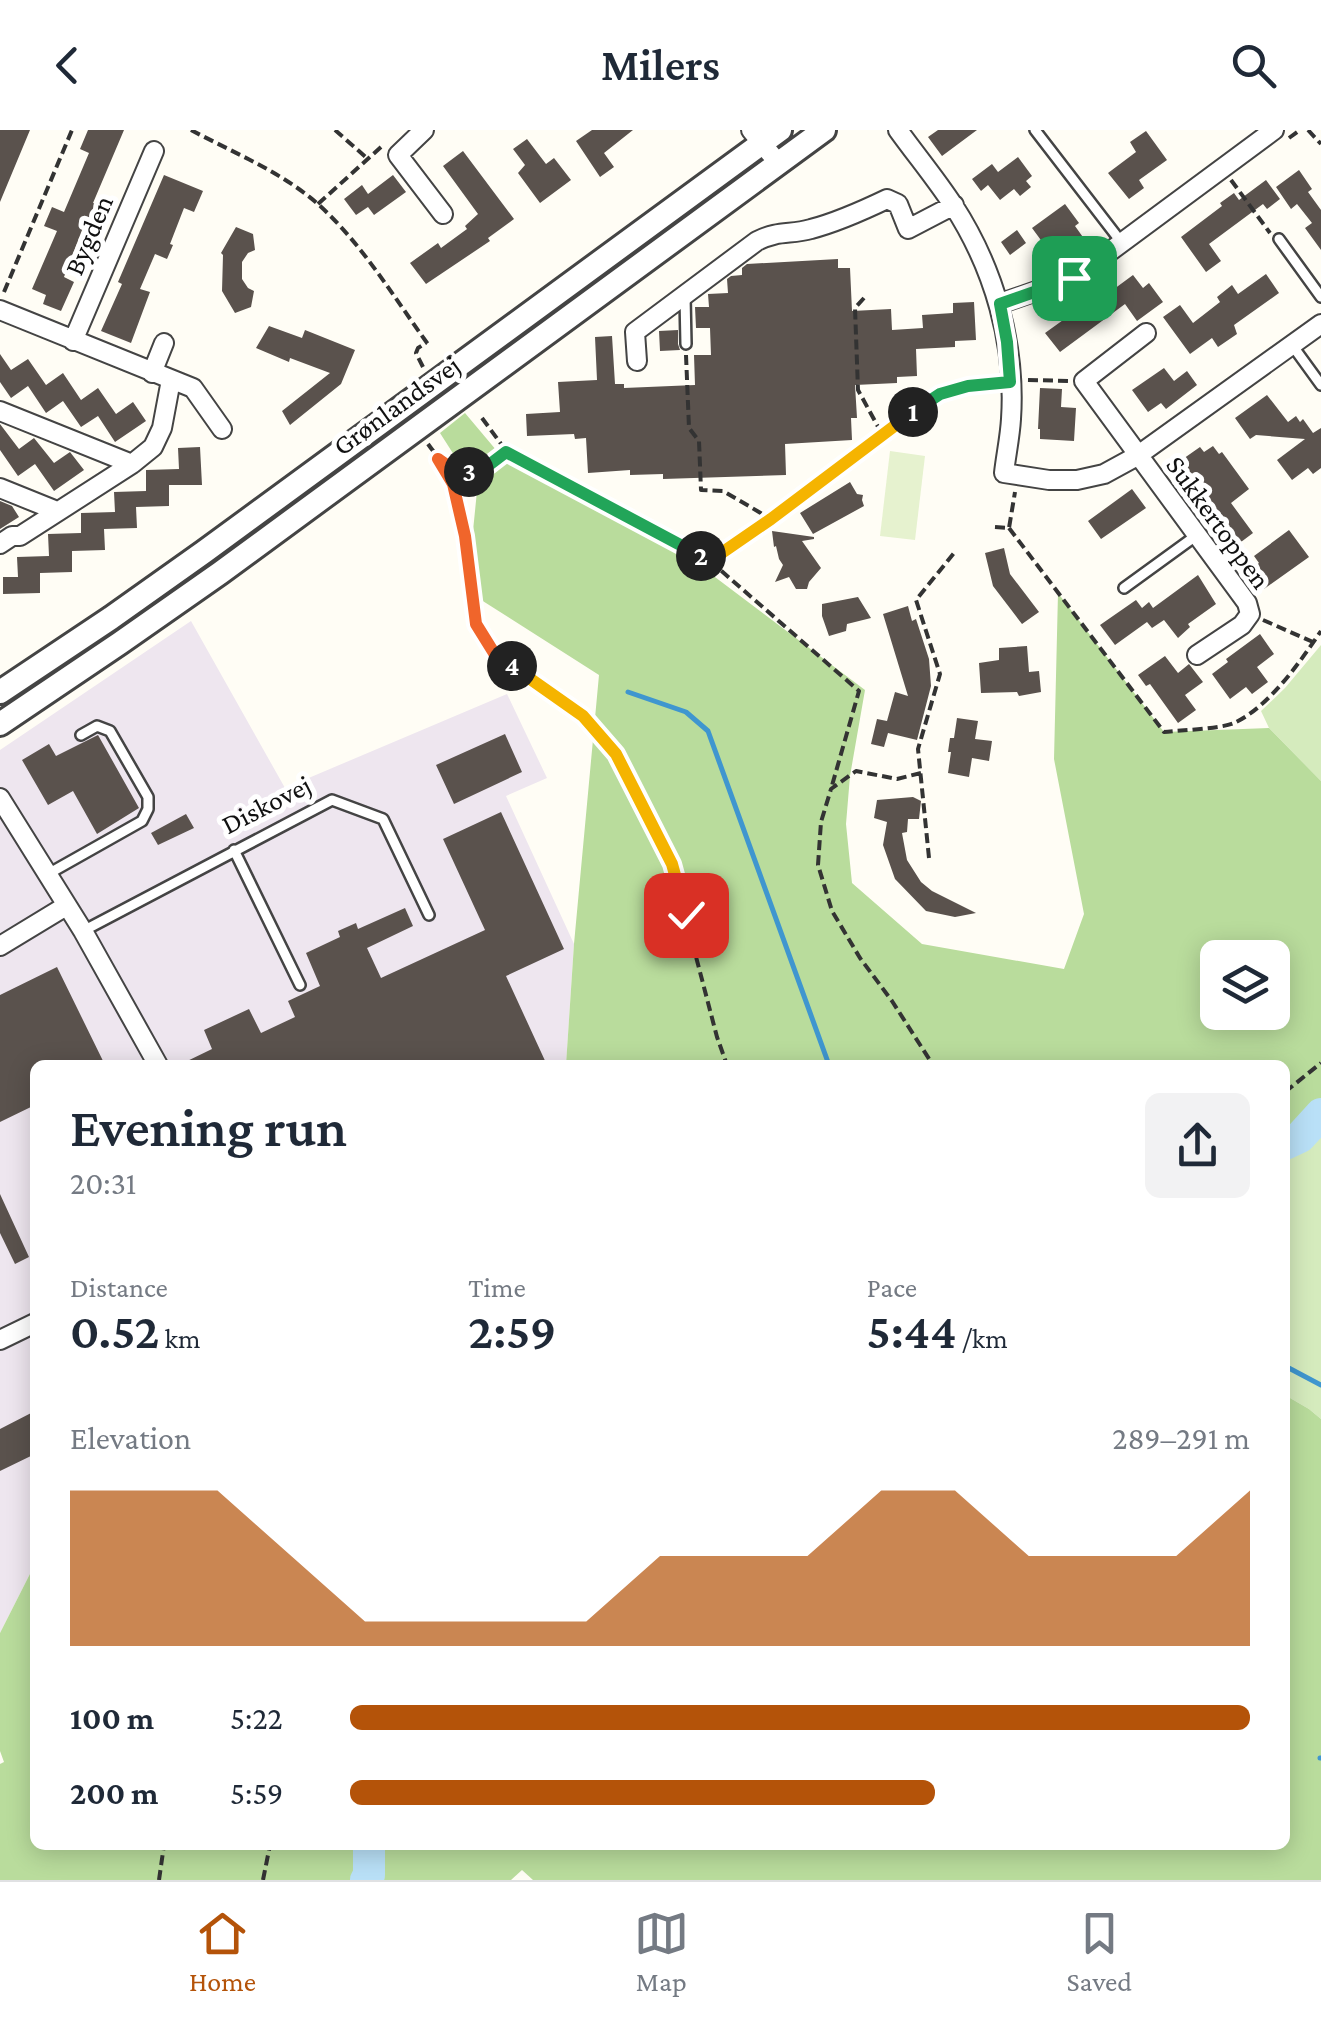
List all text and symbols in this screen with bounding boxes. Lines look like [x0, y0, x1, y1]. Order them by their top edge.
icon: back [40, 38, 95, 93]
icon: search [1226, 38, 1281, 93]
text: Milers [601, 40, 720, 90]
street label: Bygden [58, 191, 119, 280]
pin [1032, 236, 1117, 321]
icon: arrive [1047, 251, 1102, 306]
street label: Grønlandsvej [327, 349, 466, 462]
pin: 1 [888, 387, 938, 437]
text: 1 [908, 396, 918, 427]
pin: 3 [444, 447, 494, 497]
street label: Sukkertoppen [1160, 450, 1277, 595]
text: 3 [462, 456, 476, 487]
pin: 2 [676, 531, 726, 581]
text: 2 [694, 540, 708, 571]
pin: 4 [487, 641, 537, 691]
text: 4 [504, 650, 520, 681]
street label: Diskovej [216, 769, 316, 840]
pin [644, 873, 729, 958]
icon: check [659, 888, 714, 943]
map controls [1200, 940, 1290, 1030]
button: layers [1200, 940, 1290, 1030]
button: share [1145, 1093, 1250, 1198]
text: Evening run [70, 1097, 347, 1158]
text: 20:31 [70, 1165, 136, 1201]
text: Distance [70, 1272, 168, 1303]
text: Time [468, 1272, 526, 1303]
text: Pace [867, 1272, 917, 1303]
text: 0.52 [70, 1303, 159, 1359]
text: 2:59 [468, 1303, 556, 1359]
text: 5:44 [867, 1303, 957, 1359]
text: km [159, 1323, 200, 1354]
text: /km [957, 1323, 1008, 1354]
text: Elevation [70, 1420, 191, 1456]
text: 289–291 m [1112, 1420, 1250, 1456]
text: 100 m [70, 1700, 154, 1736]
text: 5:22 [230, 1700, 283, 1736]
text: 200 m [70, 1775, 158, 1811]
text: 5:59 [230, 1775, 283, 1811]
tab: Home [189, 1906, 256, 1997]
tab: Map [634, 1906, 689, 1997]
tab: Saved [1066, 1906, 1132, 1997]

